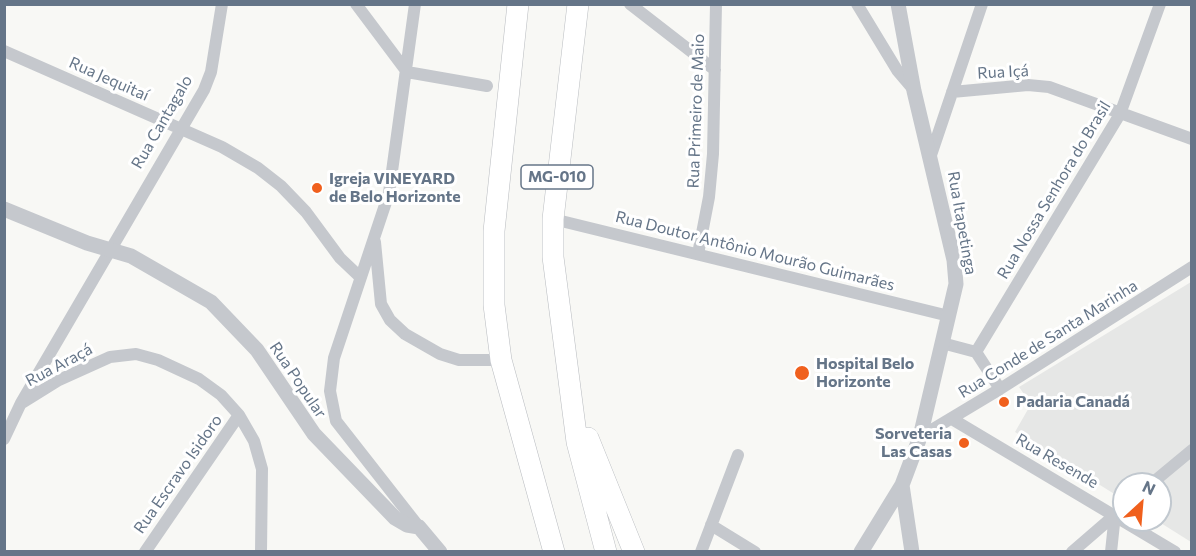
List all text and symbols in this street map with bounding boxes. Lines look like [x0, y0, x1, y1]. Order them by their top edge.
street label: Rua Primeiro de Maio [684, 33, 708, 189]
street label: Rua Jequitaí [66, 53, 152, 105]
street label: Rua Içá [977, 61, 1029, 83]
street label: Rua Cantagalo [127, 72, 197, 172]
street label: Rua Nossa Senhora do Brasil [993, 98, 1115, 282]
road number: MG-010 [521, 165, 593, 189]
place label: Igreja VINEYARD de Belo Horizonte [329, 169, 461, 207]
street label: Rua Itapetinga [943, 170, 981, 276]
marker: Igreja VINEYARD de Belo Horizonte [310, 181, 324, 195]
street label: Rua Doutor Antônio Mourão Guimarães [613, 207, 897, 295]
street label: Rua Conde de Santa Marinha [955, 276, 1141, 402]
street label: Rua Popular [266, 338, 330, 422]
street label: Rua Araçá [22, 339, 96, 391]
place label: Hospital Belo Horizonte [816, 354, 914, 392]
marker: Hospital Belo Horizonte [793, 364, 811, 382]
place label: Padaria Canadá [1016, 392, 1130, 412]
marker: Padaria Canadá [997, 395, 1011, 409]
street label: Rua Escravo Isidoro [130, 411, 226, 537]
place label: Sorveteria Las Casas [875, 424, 952, 462]
street label: Rua Resende [1012, 430, 1102, 492]
marker: Sorveteria Las Casas [957, 436, 971, 450]
north arrow [1112, 472, 1172, 532]
text: N [1140, 476, 1159, 498]

